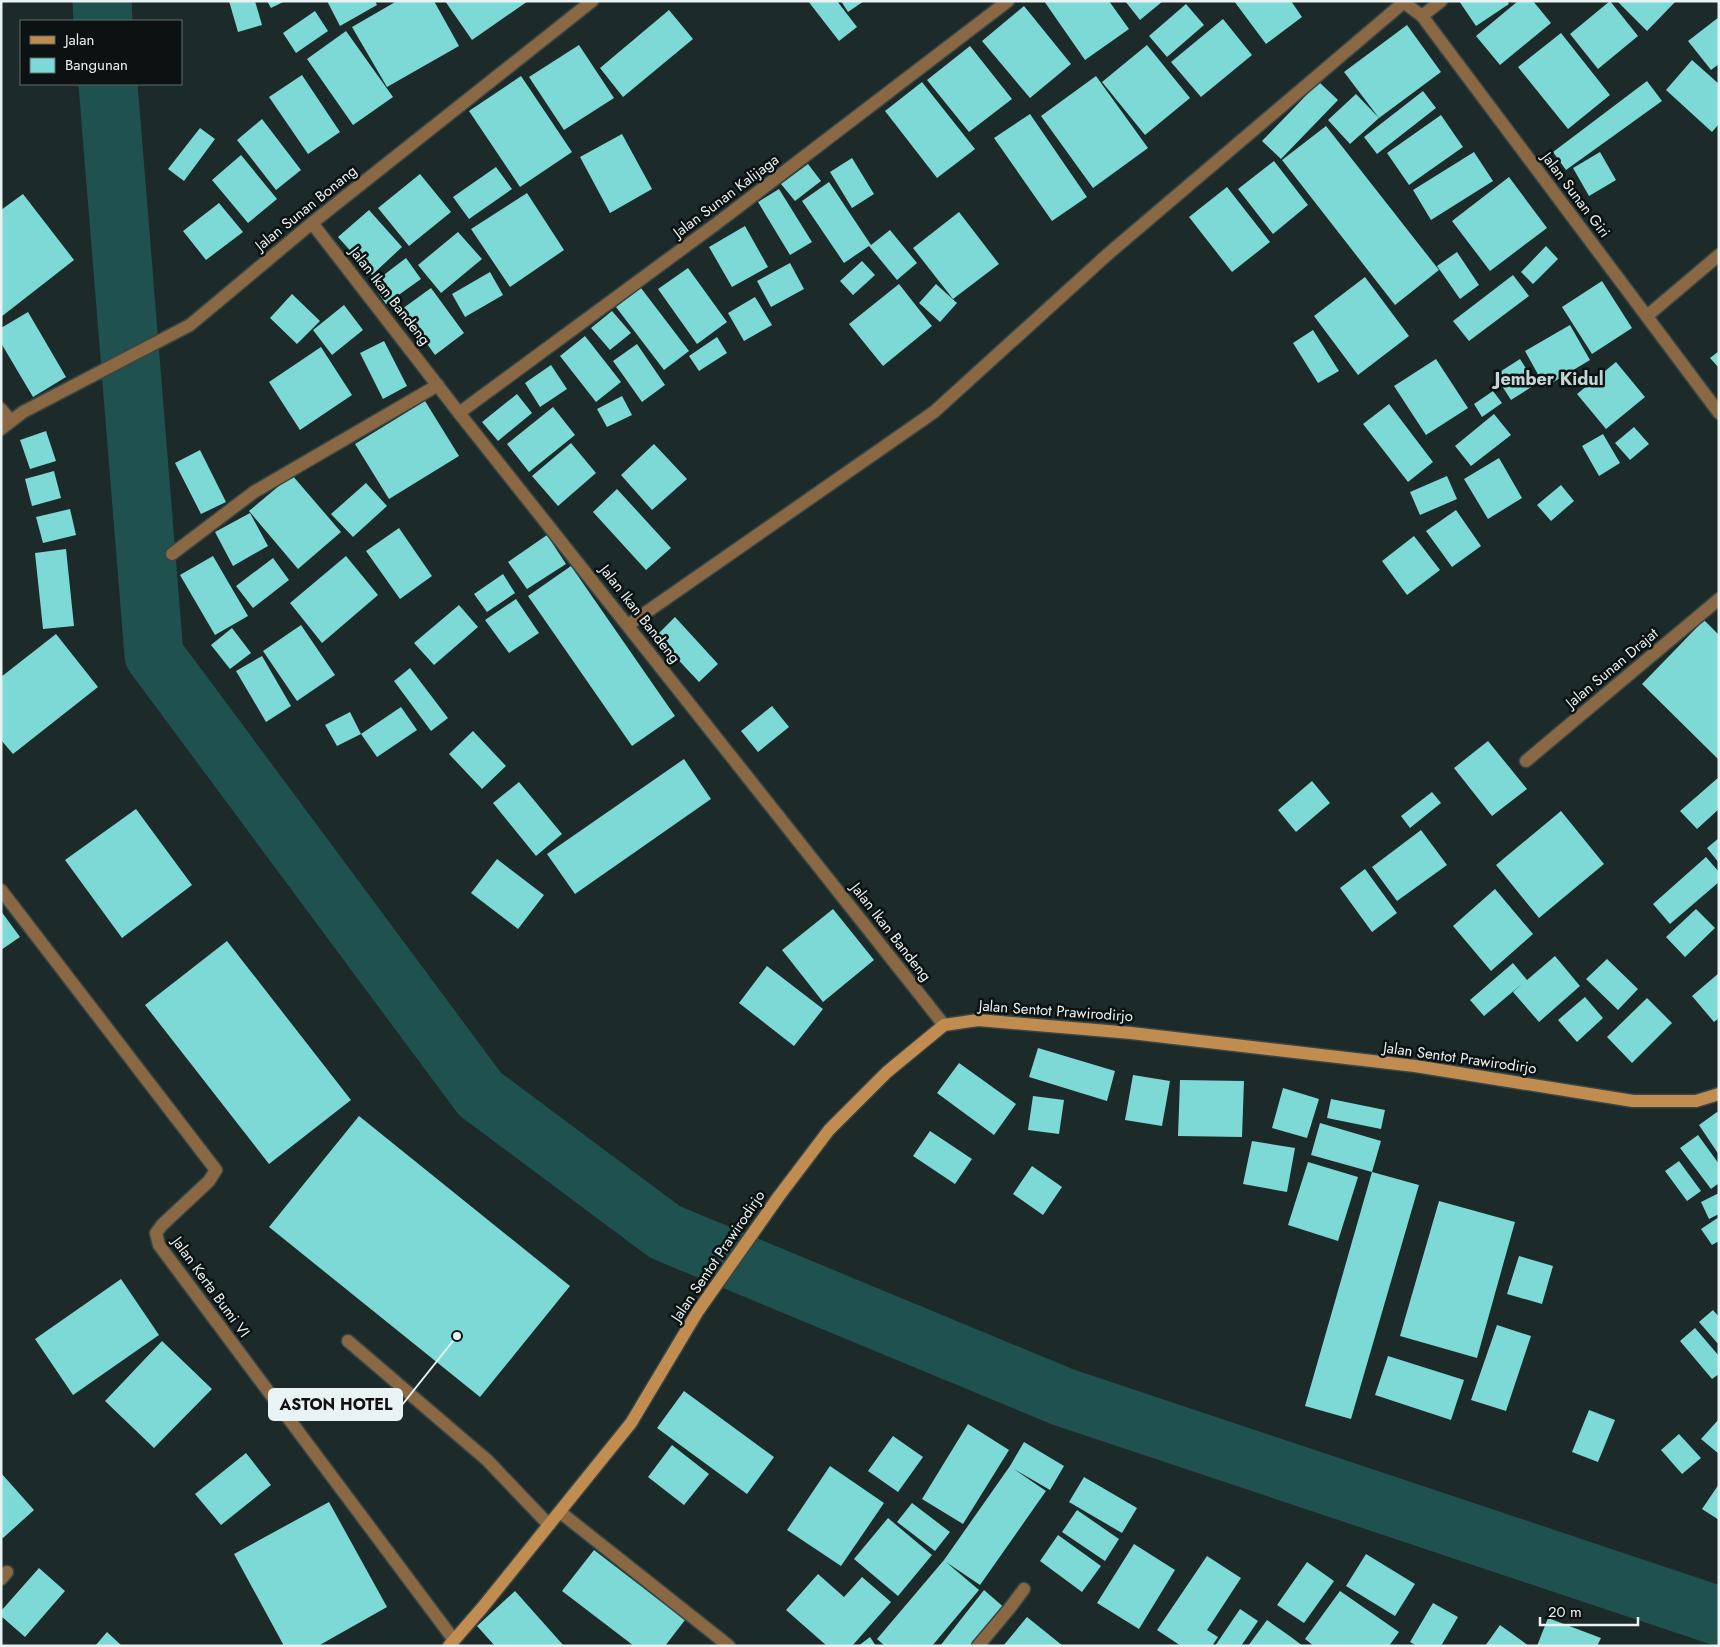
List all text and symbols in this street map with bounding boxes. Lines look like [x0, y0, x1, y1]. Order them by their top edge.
legend [20, 20, 182, 85]
text: Jalan [63, 29, 94, 51]
text: Bangunan [65, 54, 128, 76]
street label: Jalan Sunan Giri [1535, 146, 1615, 242]
street label: Jalan Sunan Kalijaga [667, 149, 783, 244]
street label: Jalan Sunan Bonang [249, 160, 362, 257]
street label: Jalan Ikan Bandeng [343, 240, 436, 350]
district label: Jember Kidul [1491, 366, 1604, 392]
street label: Jalan Ikan Bandeng [593, 558, 686, 668]
street label: Jalan Sunan Drajat [1560, 623, 1663, 715]
street label: Jalan Ikan Bandeng [844, 876, 937, 986]
street label: Jalan Sentot Prawirodirjo [976, 994, 1134, 1027]
street label: Jalan Sentot Prawirodirjo [1380, 1036, 1538, 1080]
street label: Jalan Sentot Prawirodirjo [665, 1186, 770, 1328]
street label: Jalan Kerta Bumi VI [166, 1230, 255, 1342]
callout: ASTON HOTEL [269, 1389, 402, 1420]
text: ASTON HOTEL [279, 1393, 393, 1416]
scale bar [1540, 1594, 1638, 1626]
text: 20 m [1548, 1601, 1582, 1623]

